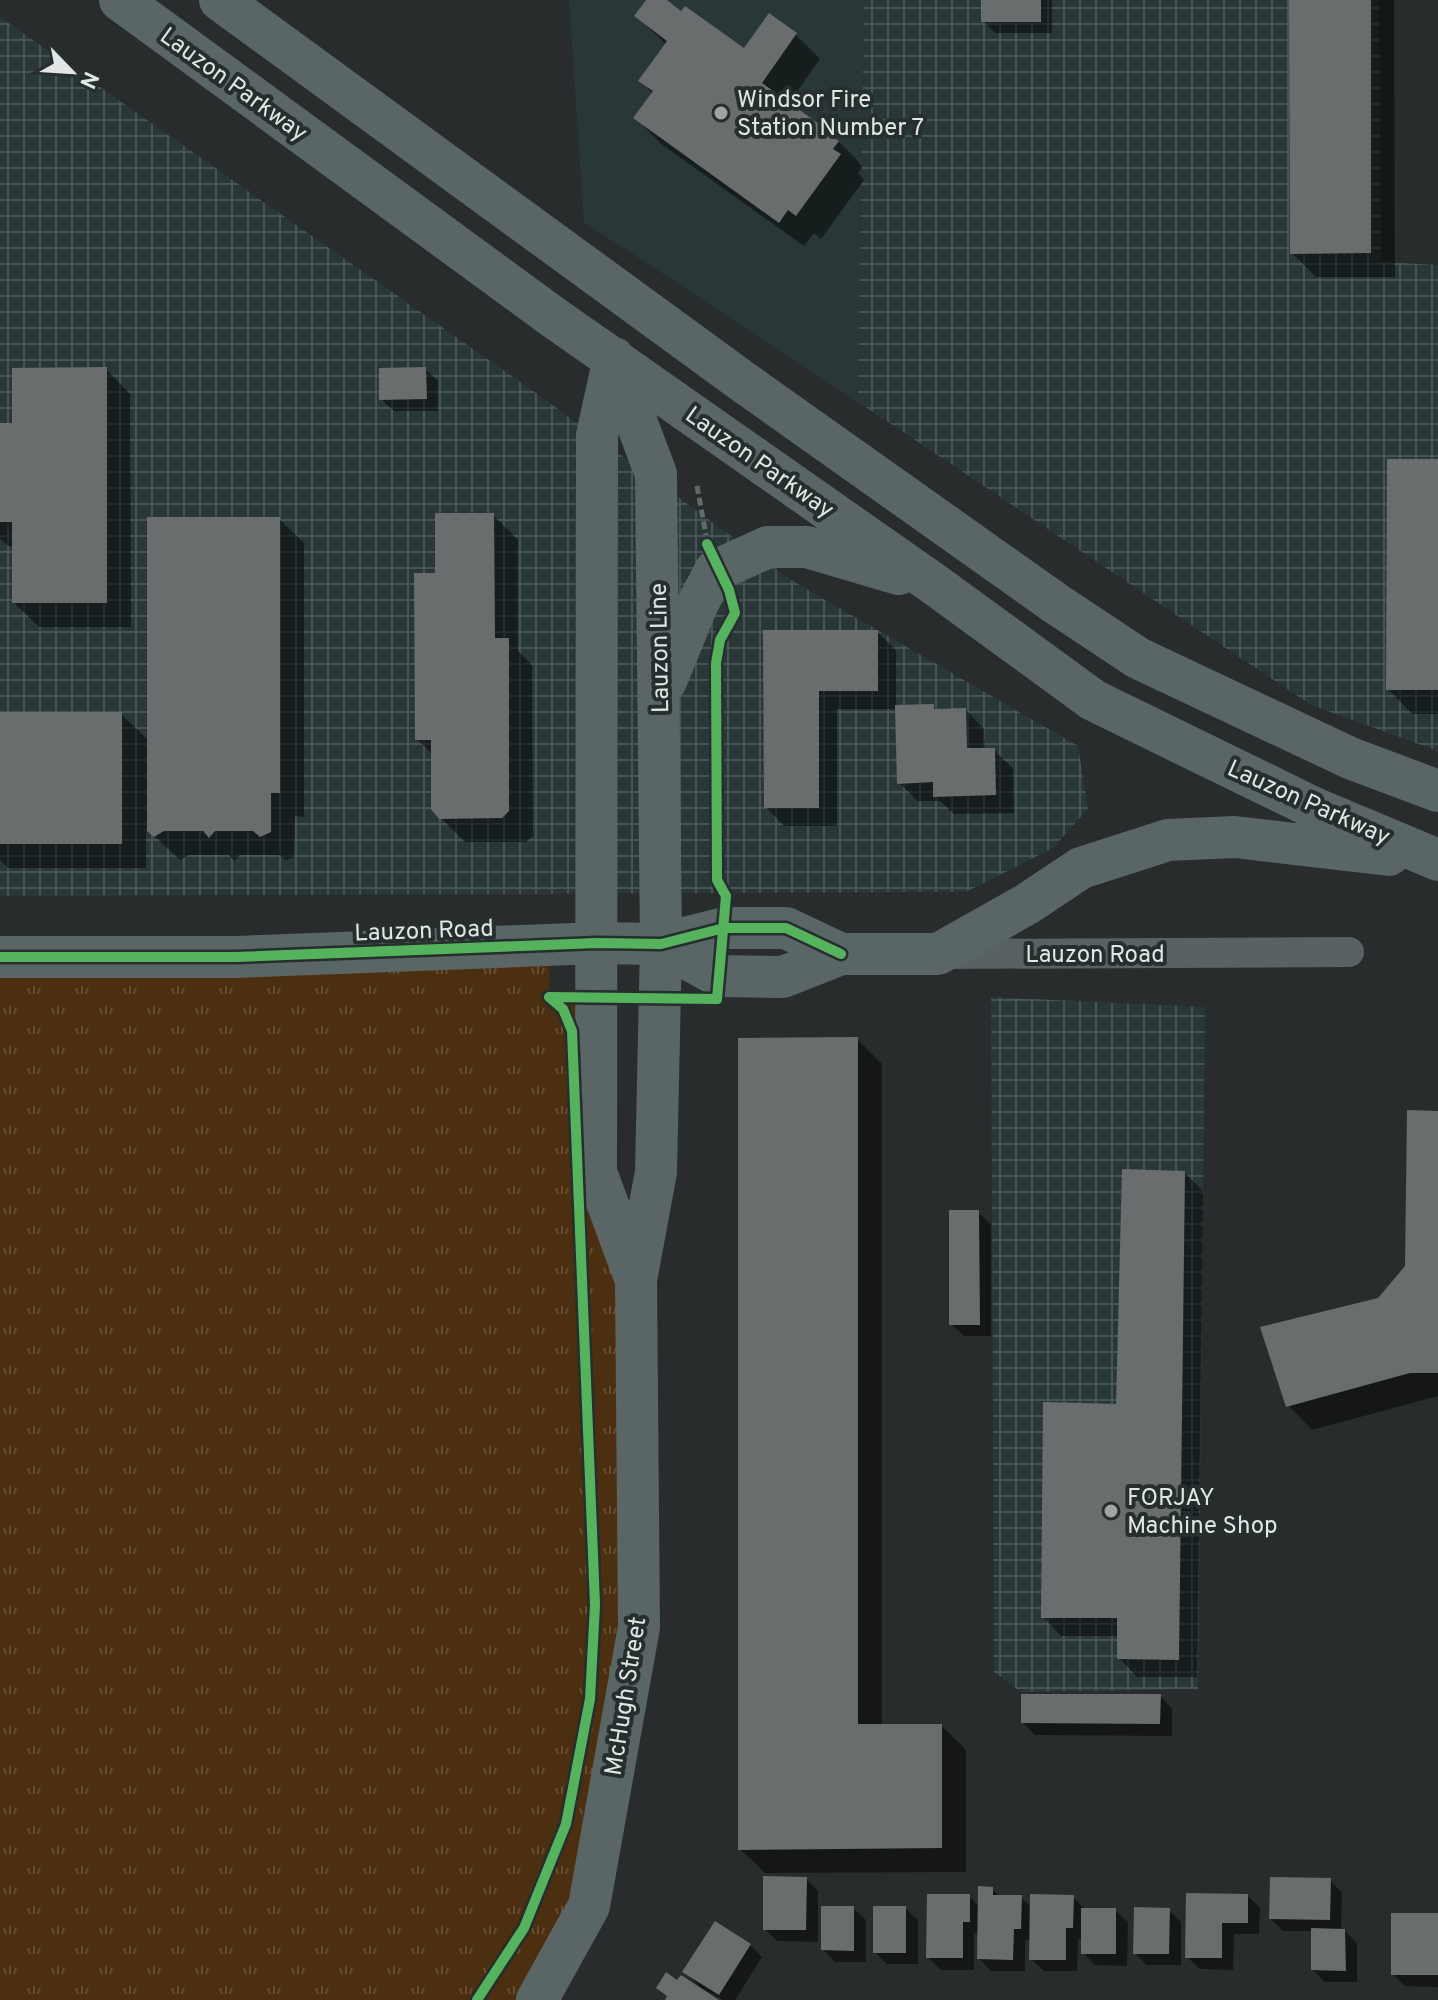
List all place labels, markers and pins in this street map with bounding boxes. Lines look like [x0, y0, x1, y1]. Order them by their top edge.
place label: Windsor Fire Station Number 7 [737, 86, 924, 144]
marker: Windsor Fire Station Number 7 [712, 104, 730, 122]
place label: FORJAY Machine Shop [1127, 1484, 1278, 1542]
marker: FORJAY Machine Shop [1102, 1502, 1120, 1520]

